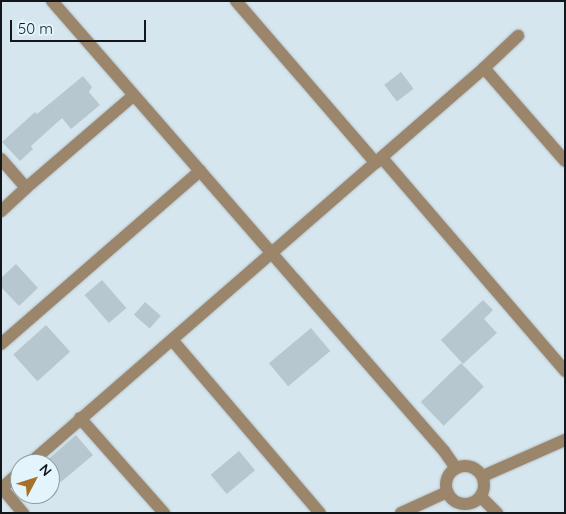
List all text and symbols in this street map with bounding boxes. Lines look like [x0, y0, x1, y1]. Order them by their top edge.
scale bar [12, 10, 149, 42]
text: 50 m [18, 19, 53, 38]
north arrow [10, 454, 60, 504]
text: N [36, 460, 56, 480]

